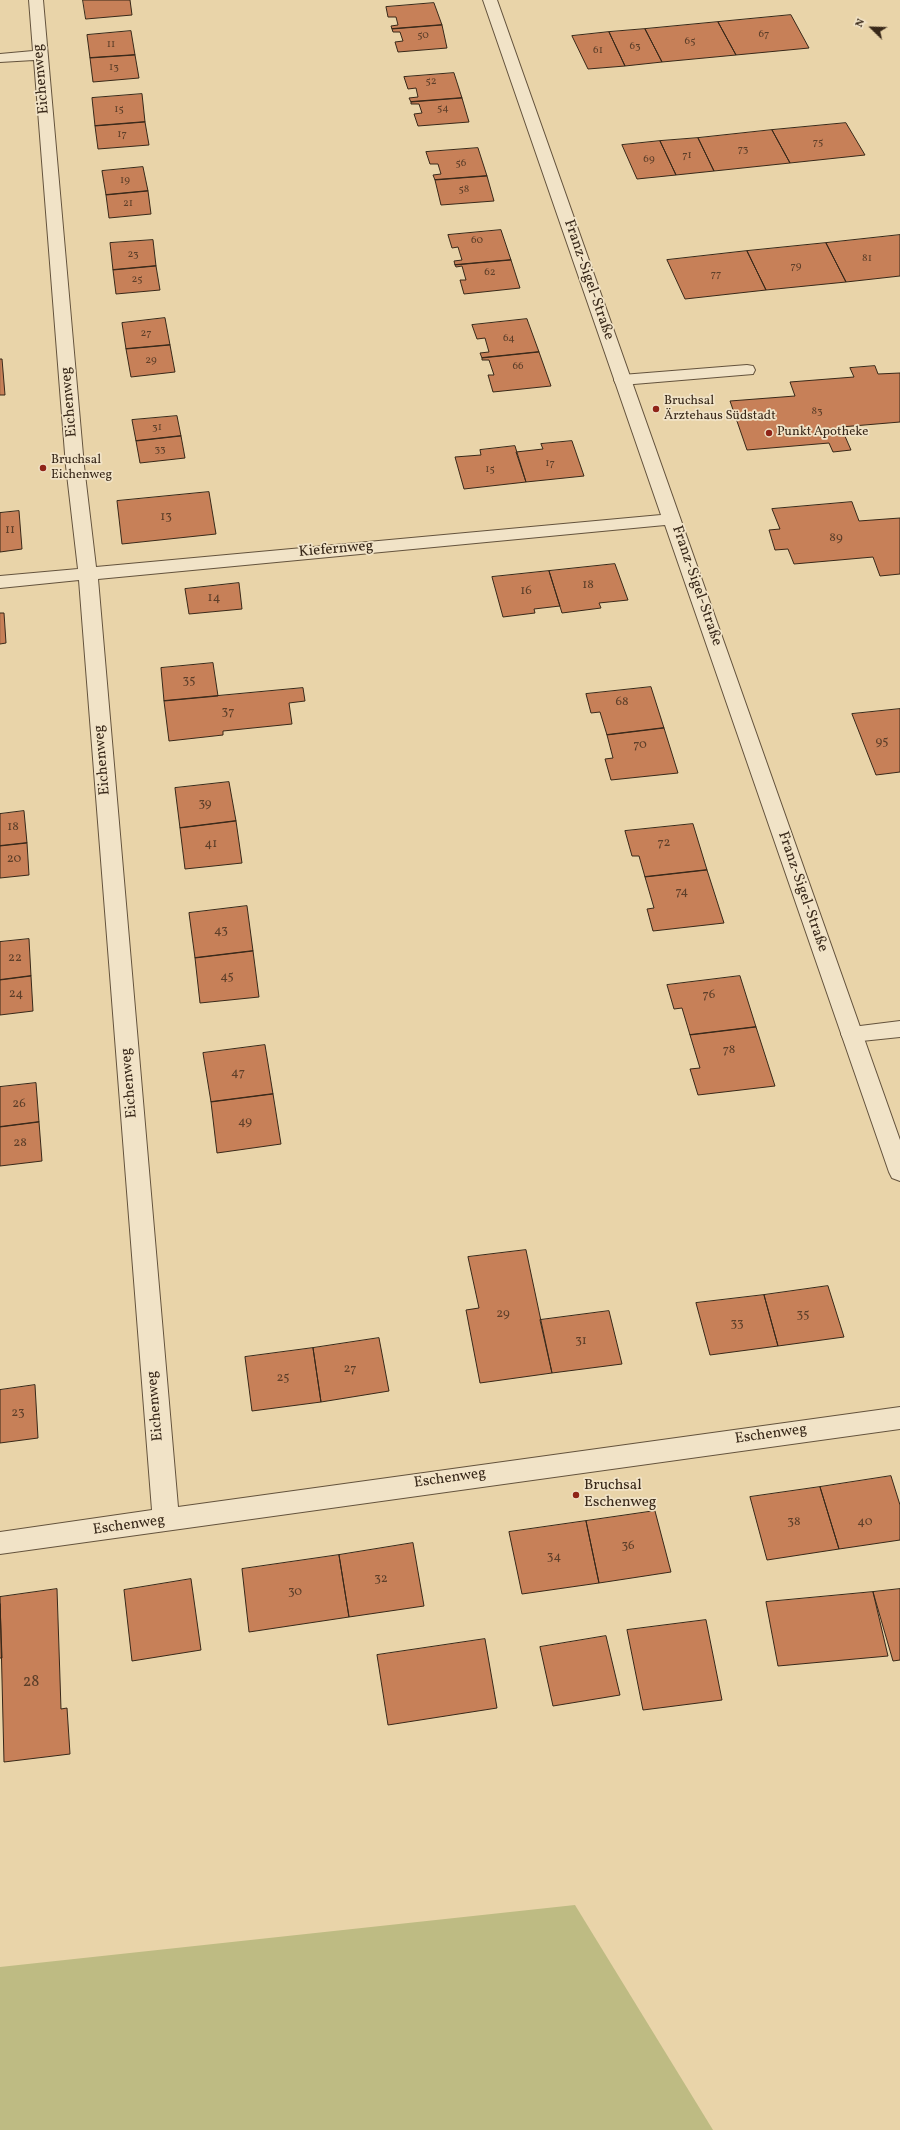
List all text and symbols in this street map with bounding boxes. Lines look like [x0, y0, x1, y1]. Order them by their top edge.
north arrow [852, 8, 892, 48]
text: N [852, 17, 869, 30]
house number: 67 [759, 28, 769, 42]
house number: 50 [417, 29, 429, 43]
house number: 65 [685, 35, 695, 49]
house number: 11 [107, 38, 115, 52]
house number: 63 [629, 40, 641, 54]
street label: Eichenweg [30, 43, 54, 115]
house number: 61 [593, 44, 603, 58]
house number: 13 [109, 61, 119, 75]
house number: 52 [425, 75, 437, 89]
house number: 54 [437, 102, 449, 116]
house number: 15 [114, 103, 124, 117]
house number: 17 [117, 128, 127, 142]
house number: 75 [813, 136, 823, 150]
house number: 73 [738, 143, 748, 157]
house number: 71 [682, 149, 692, 163]
house number: 69 [643, 153, 655, 167]
house number: 56 [456, 157, 466, 171]
house number: 19 [120, 174, 130, 188]
house number: 58 [459, 183, 469, 197]
house number: 21 [123, 197, 133, 211]
street label: Franz-Sigel-Straße [559, 217, 617, 343]
house number: 60 [471, 234, 483, 248]
house number: 23 [127, 248, 139, 262]
house number: 81 [862, 252, 872, 266]
house number: 79 [791, 260, 801, 274]
house number: 62 [484, 266, 496, 280]
house number: 77 [711, 268, 721, 282]
house number: 25 [131, 273, 143, 287]
house number: 27 [141, 327, 151, 341]
house number: 64 [503, 332, 515, 346]
house number: 29 [145, 354, 157, 368]
house number: 66 [512, 360, 524, 374]
street label: Eichenweg [58, 366, 82, 438]
place label: Bruchsal Ärztehaus Südstadt [664, 394, 776, 425]
marker: Bruchsal Ärztehaus Südstadt [651, 404, 661, 414]
house number: 83 [811, 405, 823, 419]
house number: 31 [152, 421, 162, 435]
place label: Punkt Apotheke [777, 425, 868, 441]
marker: Punkt Apotheke [764, 428, 774, 438]
house number: 33 [154, 443, 166, 457]
place label: Bruchsal Eichenweg [51, 453, 112, 484]
house number: 17 [545, 457, 555, 471]
marker: Bruchsal Eichenweg [38, 463, 48, 473]
house number: 15 [485, 463, 495, 477]
house number: 13 [160, 510, 172, 526]
house number: 11 [5, 523, 15, 539]
street label: Franz-Sigel-Straße [667, 523, 725, 649]
house number: 89 [829, 531, 843, 547]
street label: Kiefernweg [298, 538, 374, 562]
house number: 18 [582, 578, 594, 594]
house number: 16 [520, 584, 532, 600]
house number: 14 [208, 591, 220, 607]
house number: 35 [183, 674, 195, 690]
house number: 68 [615, 695, 629, 711]
house number: 37 [222, 705, 234, 721]
street label: Eichenweg [91, 724, 115, 796]
house number: 95 [876, 735, 888, 751]
house number: 70 [633, 738, 647, 754]
house number: 39 [198, 797, 212, 813]
house number: 18 [7, 820, 19, 836]
street label: Franz-Sigel-Straße [773, 829, 831, 955]
house number: 72 [657, 836, 671, 852]
house number: 41 [205, 837, 217, 853]
house number: 20 [7, 852, 21, 868]
house number: 74 [676, 885, 688, 901]
house number: 43 [214, 924, 228, 940]
house number: 22 [8, 951, 22, 967]
house number: 45 [220, 970, 234, 986]
house number: 24 [9, 987, 23, 1003]
house number: 76 [703, 988, 715, 1004]
house number: 78 [723, 1043, 735, 1059]
street label: Eichenweg [118, 1047, 142, 1119]
house number: 47 [231, 1066, 245, 1082]
house number: 26 [12, 1097, 26, 1113]
house number: 49 [238, 1115, 252, 1131]
house number: 28 [13, 1136, 27, 1152]
house number: 29 [496, 1307, 510, 1323]
house number: 35 [797, 1308, 809, 1324]
house number: 33 [730, 1317, 744, 1333]
house number: 31 [575, 1334, 587, 1350]
house number: 27 [344, 1362, 356, 1378]
street label: Eichenweg [144, 1370, 168, 1442]
house number: 25 [276, 1371, 290, 1387]
house number: 23 [11, 1406, 25, 1422]
street label: Eschenweg [734, 1421, 808, 1449]
street label: Eschenweg [413, 1465, 487, 1493]
place label: Bruchsal Eschenweg [584, 1477, 656, 1512]
marker: Bruchsal Eschenweg [571, 1490, 581, 1500]
street label: Eschenweg [92, 1512, 166, 1540]
house number: 38 [787, 1515, 801, 1531]
house number: 40 [857, 1515, 873, 1531]
house number: 36 [621, 1539, 635, 1555]
house number: 34 [547, 1550, 561, 1566]
house number: 32 [374, 1572, 388, 1588]
house number: 30 [288, 1585, 302, 1601]
house number: 28 [23, 1673, 39, 1693]

